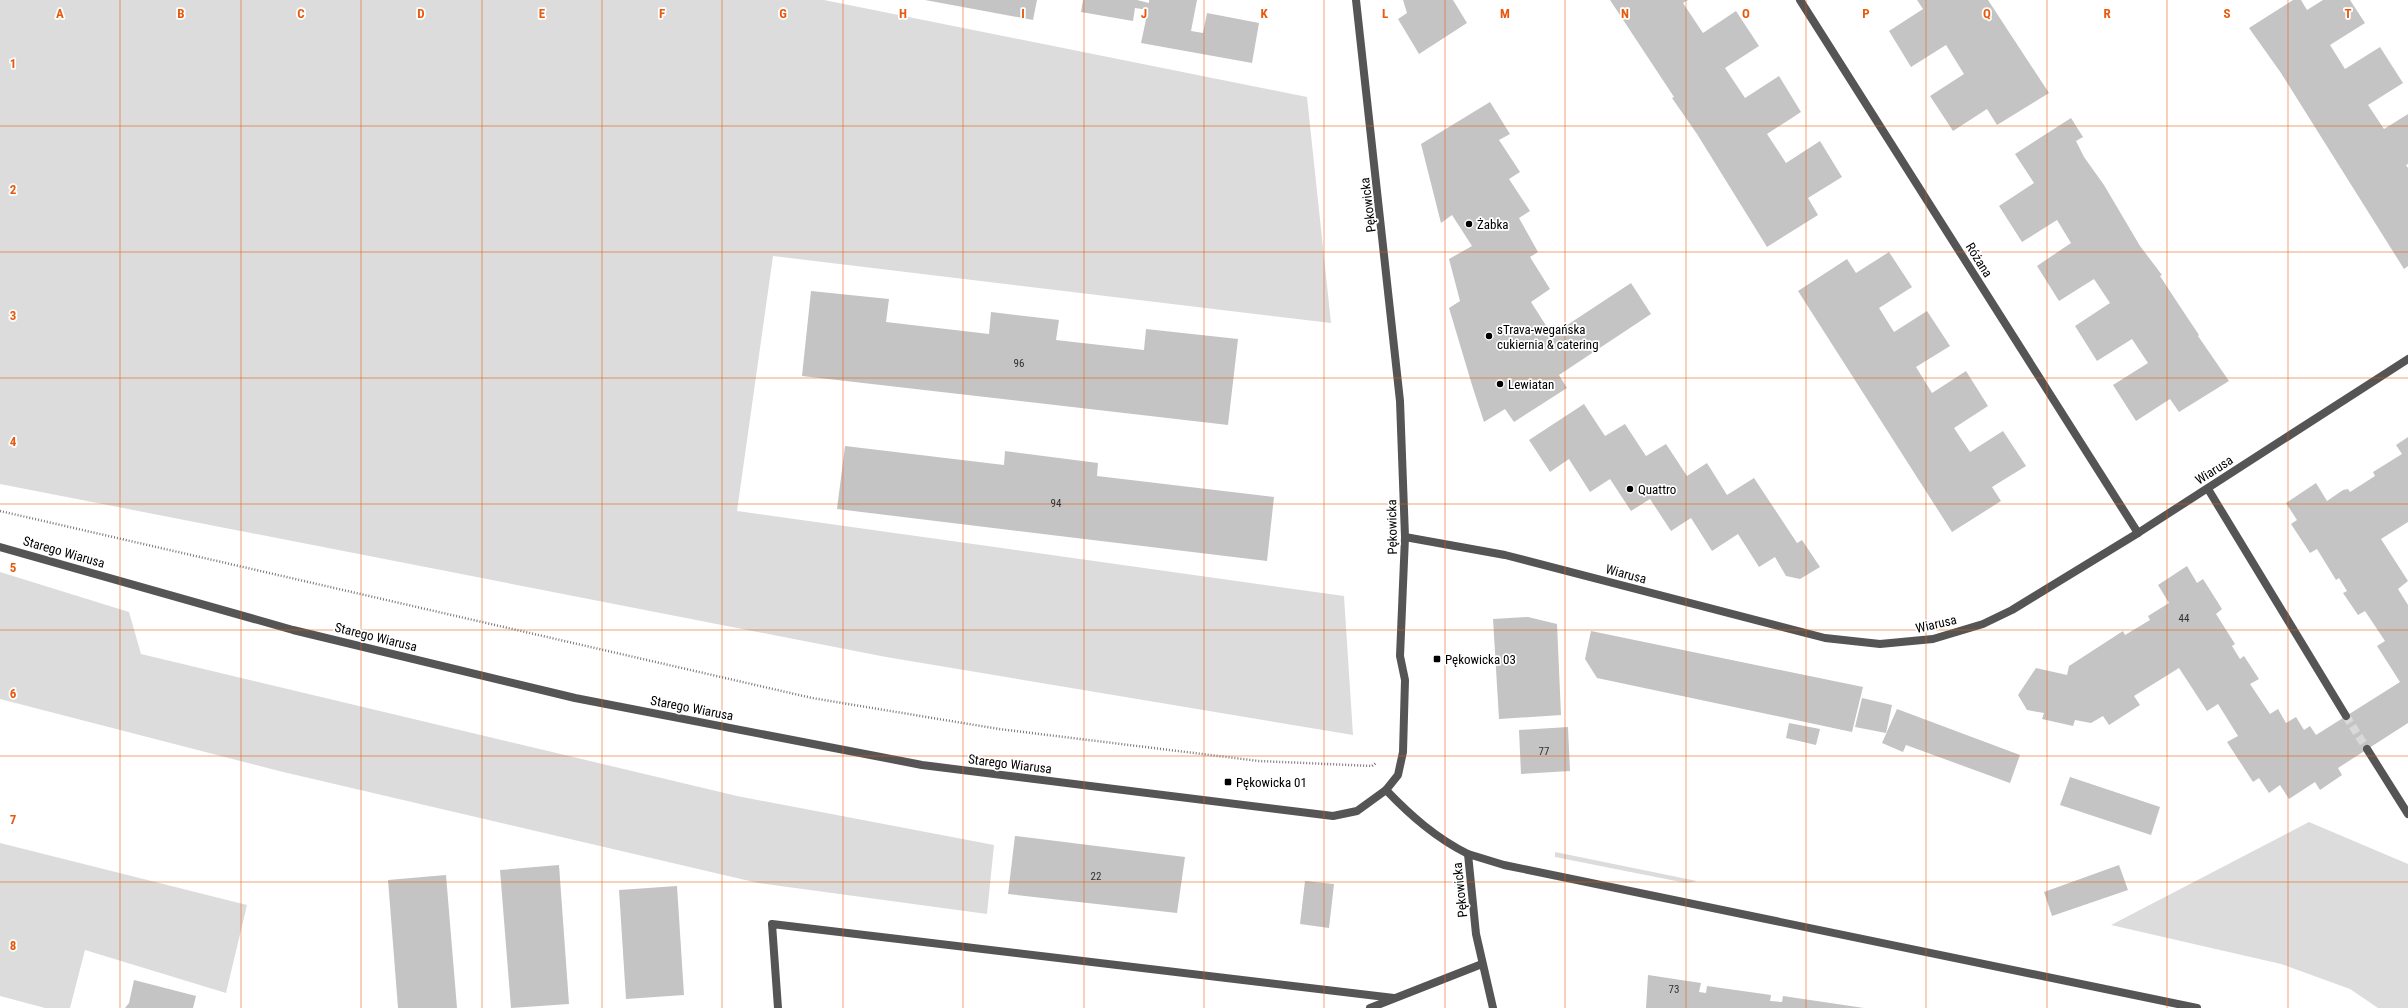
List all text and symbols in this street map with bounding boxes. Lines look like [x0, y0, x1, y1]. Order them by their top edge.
text: A [56, 6, 64, 21]
text: B [177, 6, 185, 21]
text: C [297, 6, 305, 21]
text: D [417, 6, 425, 21]
text: E [539, 6, 546, 21]
text: F [659, 6, 665, 21]
text: G [779, 6, 787, 21]
text: H [899, 6, 907, 21]
text: I [1021, 6, 1025, 21]
text: J [1141, 6, 1147, 21]
text: K [1260, 6, 1268, 21]
text: L [1382, 6, 1388, 21]
text: M [1500, 6, 1510, 21]
text: N [1621, 6, 1629, 21]
text: O [1742, 6, 1750, 21]
text: P [1862, 6, 1870, 21]
text: Q [1983, 6, 1991, 21]
text: R [2103, 6, 2111, 21]
text: S [2223, 6, 2231, 21]
text: T [2344, 6, 2352, 21]
text: 1 [10, 56, 16, 71]
street label: Pękowicka [1357, 177, 1379, 233]
text: 2 [10, 182, 17, 197]
place label: Żabka [1477, 217, 1509, 232]
marker: Żabka [1464, 219, 1474, 229]
street label: Różana [1963, 240, 1995, 280]
text: 3 [10, 308, 16, 323]
place label: sTrava-wegańska cukiernia & catering [1497, 322, 1599, 352]
marker: sTrava-wegańska cukiernia & catering [1484, 331, 1494, 341]
house number: 96 [1014, 357, 1024, 370]
place label: Lewiatan [1508, 377, 1554, 392]
marker: Lewiatan [1495, 379, 1505, 389]
text: 4 [10, 434, 17, 449]
street label: Wiarusa [2193, 452, 2235, 488]
place label: Quattro [1638, 482, 1676, 497]
marker: Quattro [1625, 484, 1635, 494]
house number: 94 [1051, 497, 1062, 510]
street label: Pękowicka [1384, 499, 1400, 555]
street label: Starego Wiarusa [21, 533, 107, 571]
text: 5 [10, 560, 17, 575]
street label: Wiarusa [1604, 561, 1648, 587]
street label: Wiarusa [1914, 612, 1958, 636]
house number: 44 [2179, 612, 2190, 625]
street label: Starego Wiarusa [333, 620, 419, 654]
place label: Pękowicka 03 [1445, 652, 1516, 667]
marker: Pękowicka 03 [1432, 654, 1442, 664]
text: 6 [10, 686, 17, 701]
street label: Starego Wiarusa [649, 693, 735, 723]
house number: 77 [1539, 745, 1549, 758]
street label: Starego Wiarusa [967, 751, 1053, 777]
place label: Pękowicka 01 [1236, 775, 1307, 790]
marker: Pękowicka 01 [1223, 777, 1233, 787]
text: 7 [10, 812, 17, 827]
street label: Pękowicka [1450, 862, 1470, 918]
house number: 22 [1091, 870, 1101, 883]
text: 8 [10, 938, 16, 953]
house number: 73 [1669, 983, 1679, 996]

